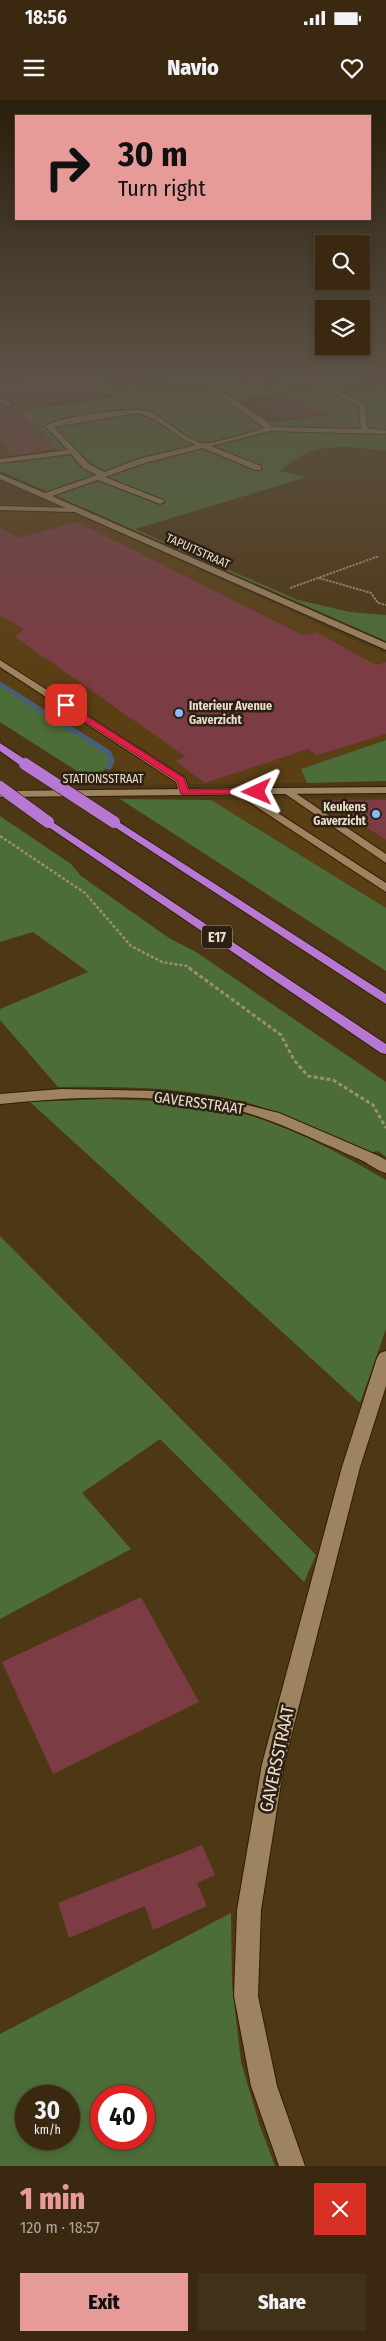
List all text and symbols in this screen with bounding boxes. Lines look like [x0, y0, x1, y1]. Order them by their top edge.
text: 18:56 [25, 6, 67, 29]
icon: menu [20, 54, 48, 82]
text: Navio [167, 54, 219, 81]
icon: heart [338, 54, 366, 82]
text: 30 m [118, 133, 188, 175]
icon: right [35, 135, 100, 200]
text: Turn right [118, 175, 206, 202]
map controls [315, 235, 370, 355]
button: search [315, 235, 370, 290]
button: layers [315, 300, 370, 355]
street label: TAPUITSTRAAT [164, 531, 233, 571]
pin [45, 684, 87, 726]
icon: arrive [52, 691, 80, 719]
place label: Interieur Avenue Gaverzicht [189, 699, 272, 727]
marker: Interieur Avenue Gaverzicht [173, 707, 185, 719]
position arrow [230, 765, 282, 817]
street label: STATIONSSTRAAT [62, 772, 144, 786]
place label: Keukens Gaverzicht [313, 800, 367, 828]
marker: Keukens Gaverzicht [370, 808, 382, 820]
road number: E17 [202, 926, 232, 949]
street label: GAVERSSTRAAT [153, 1088, 245, 1118]
street label: GAVERSSTRAAT [255, 1703, 299, 1814]
speed limit sign: 40 [90, 2085, 155, 2150]
text: 30 [35, 2096, 60, 2126]
text: km/h [34, 2123, 61, 2137]
text: 1 min [20, 2181, 85, 2217]
button: close [314, 2183, 366, 2235]
text: 120 m · 18:57 [20, 2218, 100, 2237]
button: Exit [20, 2273, 188, 2331]
button: Share [198, 2273, 366, 2331]

